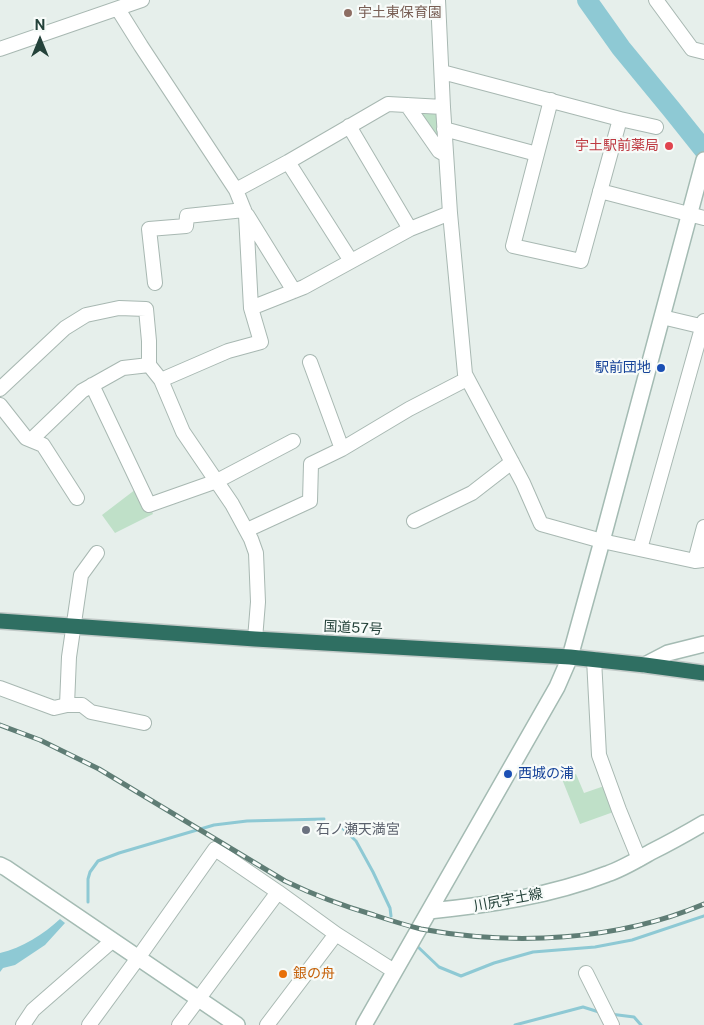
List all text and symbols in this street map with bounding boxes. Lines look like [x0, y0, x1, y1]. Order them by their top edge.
place label: 宇土東保育園 [358, 5, 442, 21]
marker: 宇土東保育園 [342, 7, 354, 19]
north arrow [15, 15, 65, 65]
text: N [35, 17, 45, 33]
place label: 宇土駅前薬局 [575, 138, 659, 154]
marker: 宇土駅前薬局 [663, 140, 675, 152]
place label: 駅前団地 [595, 360, 651, 376]
marker: 駅前団地 [655, 362, 667, 374]
street label: 国道57号 [323, 618, 383, 638]
place label: 西城の浦 [518, 766, 574, 782]
marker: 西城の浦 [502, 768, 514, 780]
place label: 石ノ瀬天満宮 [316, 822, 400, 838]
marker: 石ノ瀬天満宮 [300, 824, 312, 836]
street label: 川尻宇土線 [472, 885, 544, 915]
place label: 銀の舟 [293, 966, 335, 982]
marker: 銀の舟 [277, 968, 289, 980]

